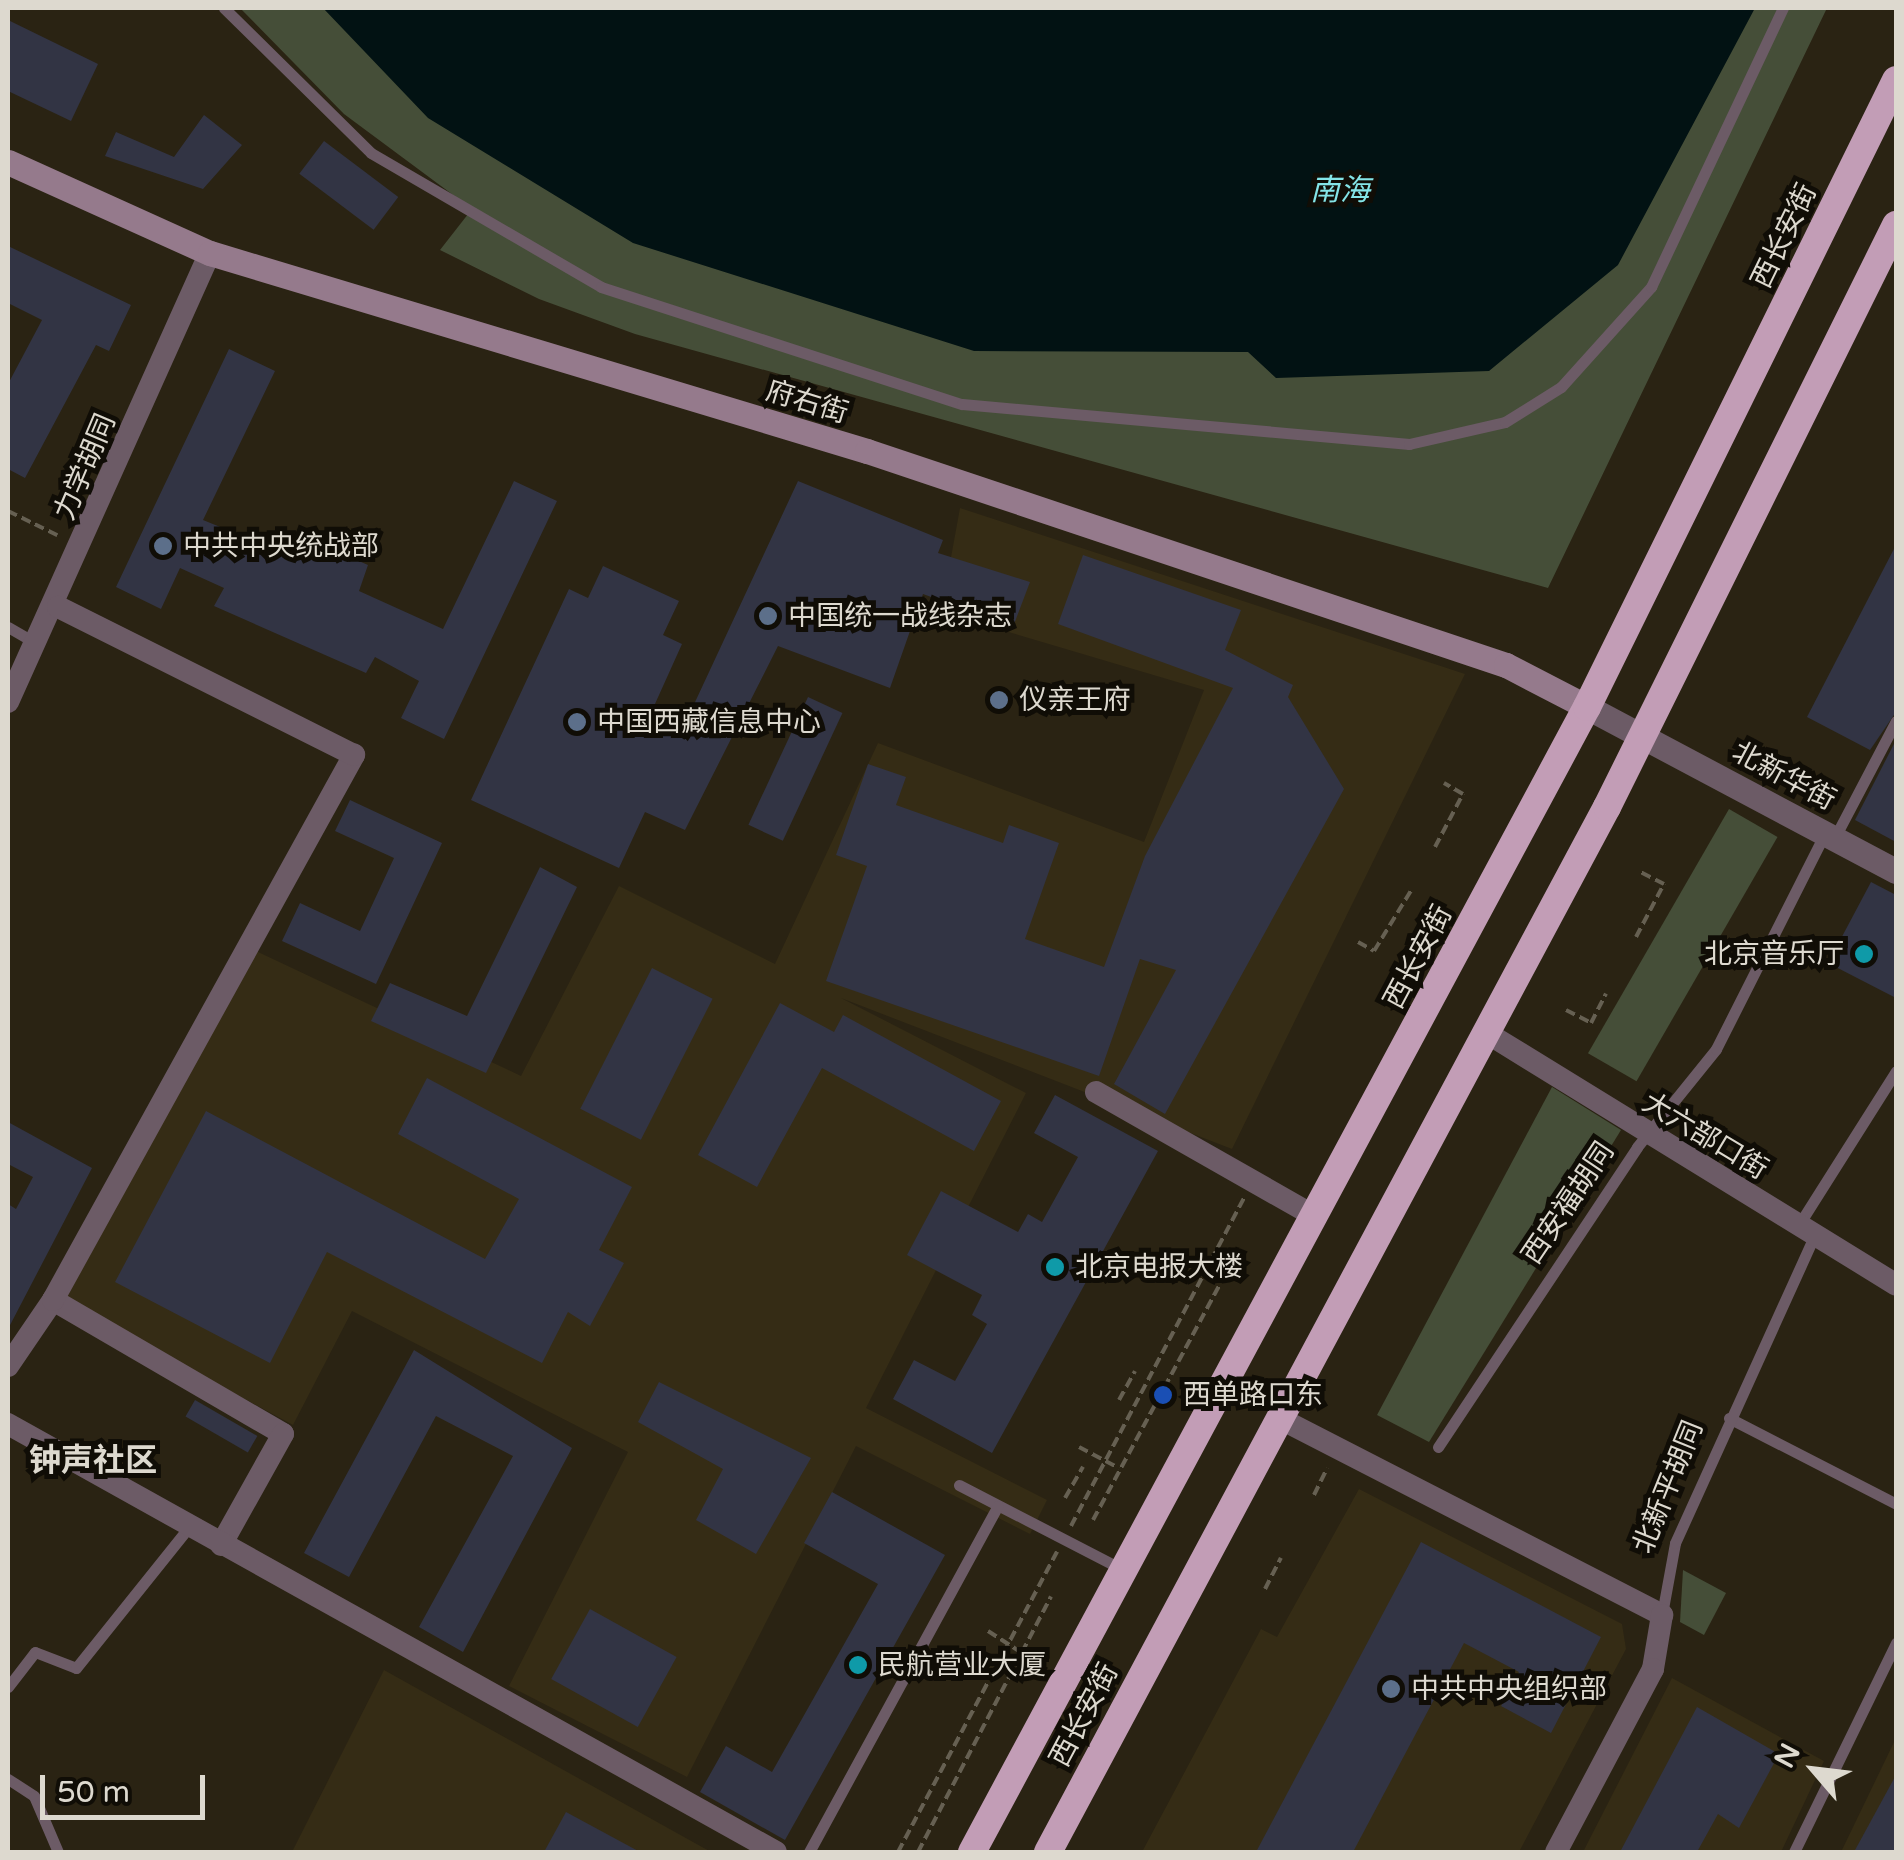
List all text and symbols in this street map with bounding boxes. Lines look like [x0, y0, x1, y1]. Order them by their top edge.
water label: 南海 [1310, 173, 1370, 209]
street label: 西长安街 [1744, 178, 1824, 294]
street label: 府右街 [762, 374, 852, 430]
street label: 力学胡同 [48, 409, 122, 525]
place label: 中共中央统战部 [183, 529, 379, 563]
marker: 中共中央统战部 [152, 535, 174, 557]
place label: 中国统一战线杂志 [788, 599, 1012, 633]
marker: 中国统一战线杂志 [757, 605, 779, 627]
place label: 仪亲王府 [1019, 683, 1131, 717]
marker: 仪亲王府 [988, 689, 1010, 711]
place label: 中国西藏信息中心 [597, 705, 821, 739]
marker: 中国西藏信息中心 [566, 711, 588, 733]
street label: 北新华街 [1727, 735, 1841, 817]
street label: 西长安街 [1377, 900, 1459, 1014]
place label: 北京音乐厅 [1704, 937, 1844, 971]
marker: 北京音乐厅 [1853, 943, 1875, 965]
street label: 大六部口街 [1636, 1086, 1774, 1186]
street label: 西安福胡同 [1515, 1136, 1621, 1270]
place label: 北京电报大楼 [1075, 1250, 1243, 1284]
marker: 北京电报大楼 [1044, 1256, 1066, 1278]
place label: 西单路口东 [1183, 1378, 1323, 1412]
marker: 西单路口东 [1152, 1384, 1174, 1406]
street label: 北新平胡同 [1626, 1416, 1710, 1558]
district label: 钟声社区 [29, 1442, 157, 1480]
place label: 民航营业大厦 [878, 1648, 1046, 1682]
marker: 民航营业大厦 [847, 1654, 869, 1676]
street label: 西长安街 [1043, 1658, 1125, 1772]
place label: 中共中央组织部 [1411, 1672, 1607, 1706]
marker: 中共中央组织部 [1380, 1678, 1402, 1700]
north arrow [1764, 1720, 1864, 1820]
text: N [1767, 1738, 1808, 1774]
scale bar [45, 1755, 210, 1817]
text: 50 m [57, 1774, 130, 1811]

